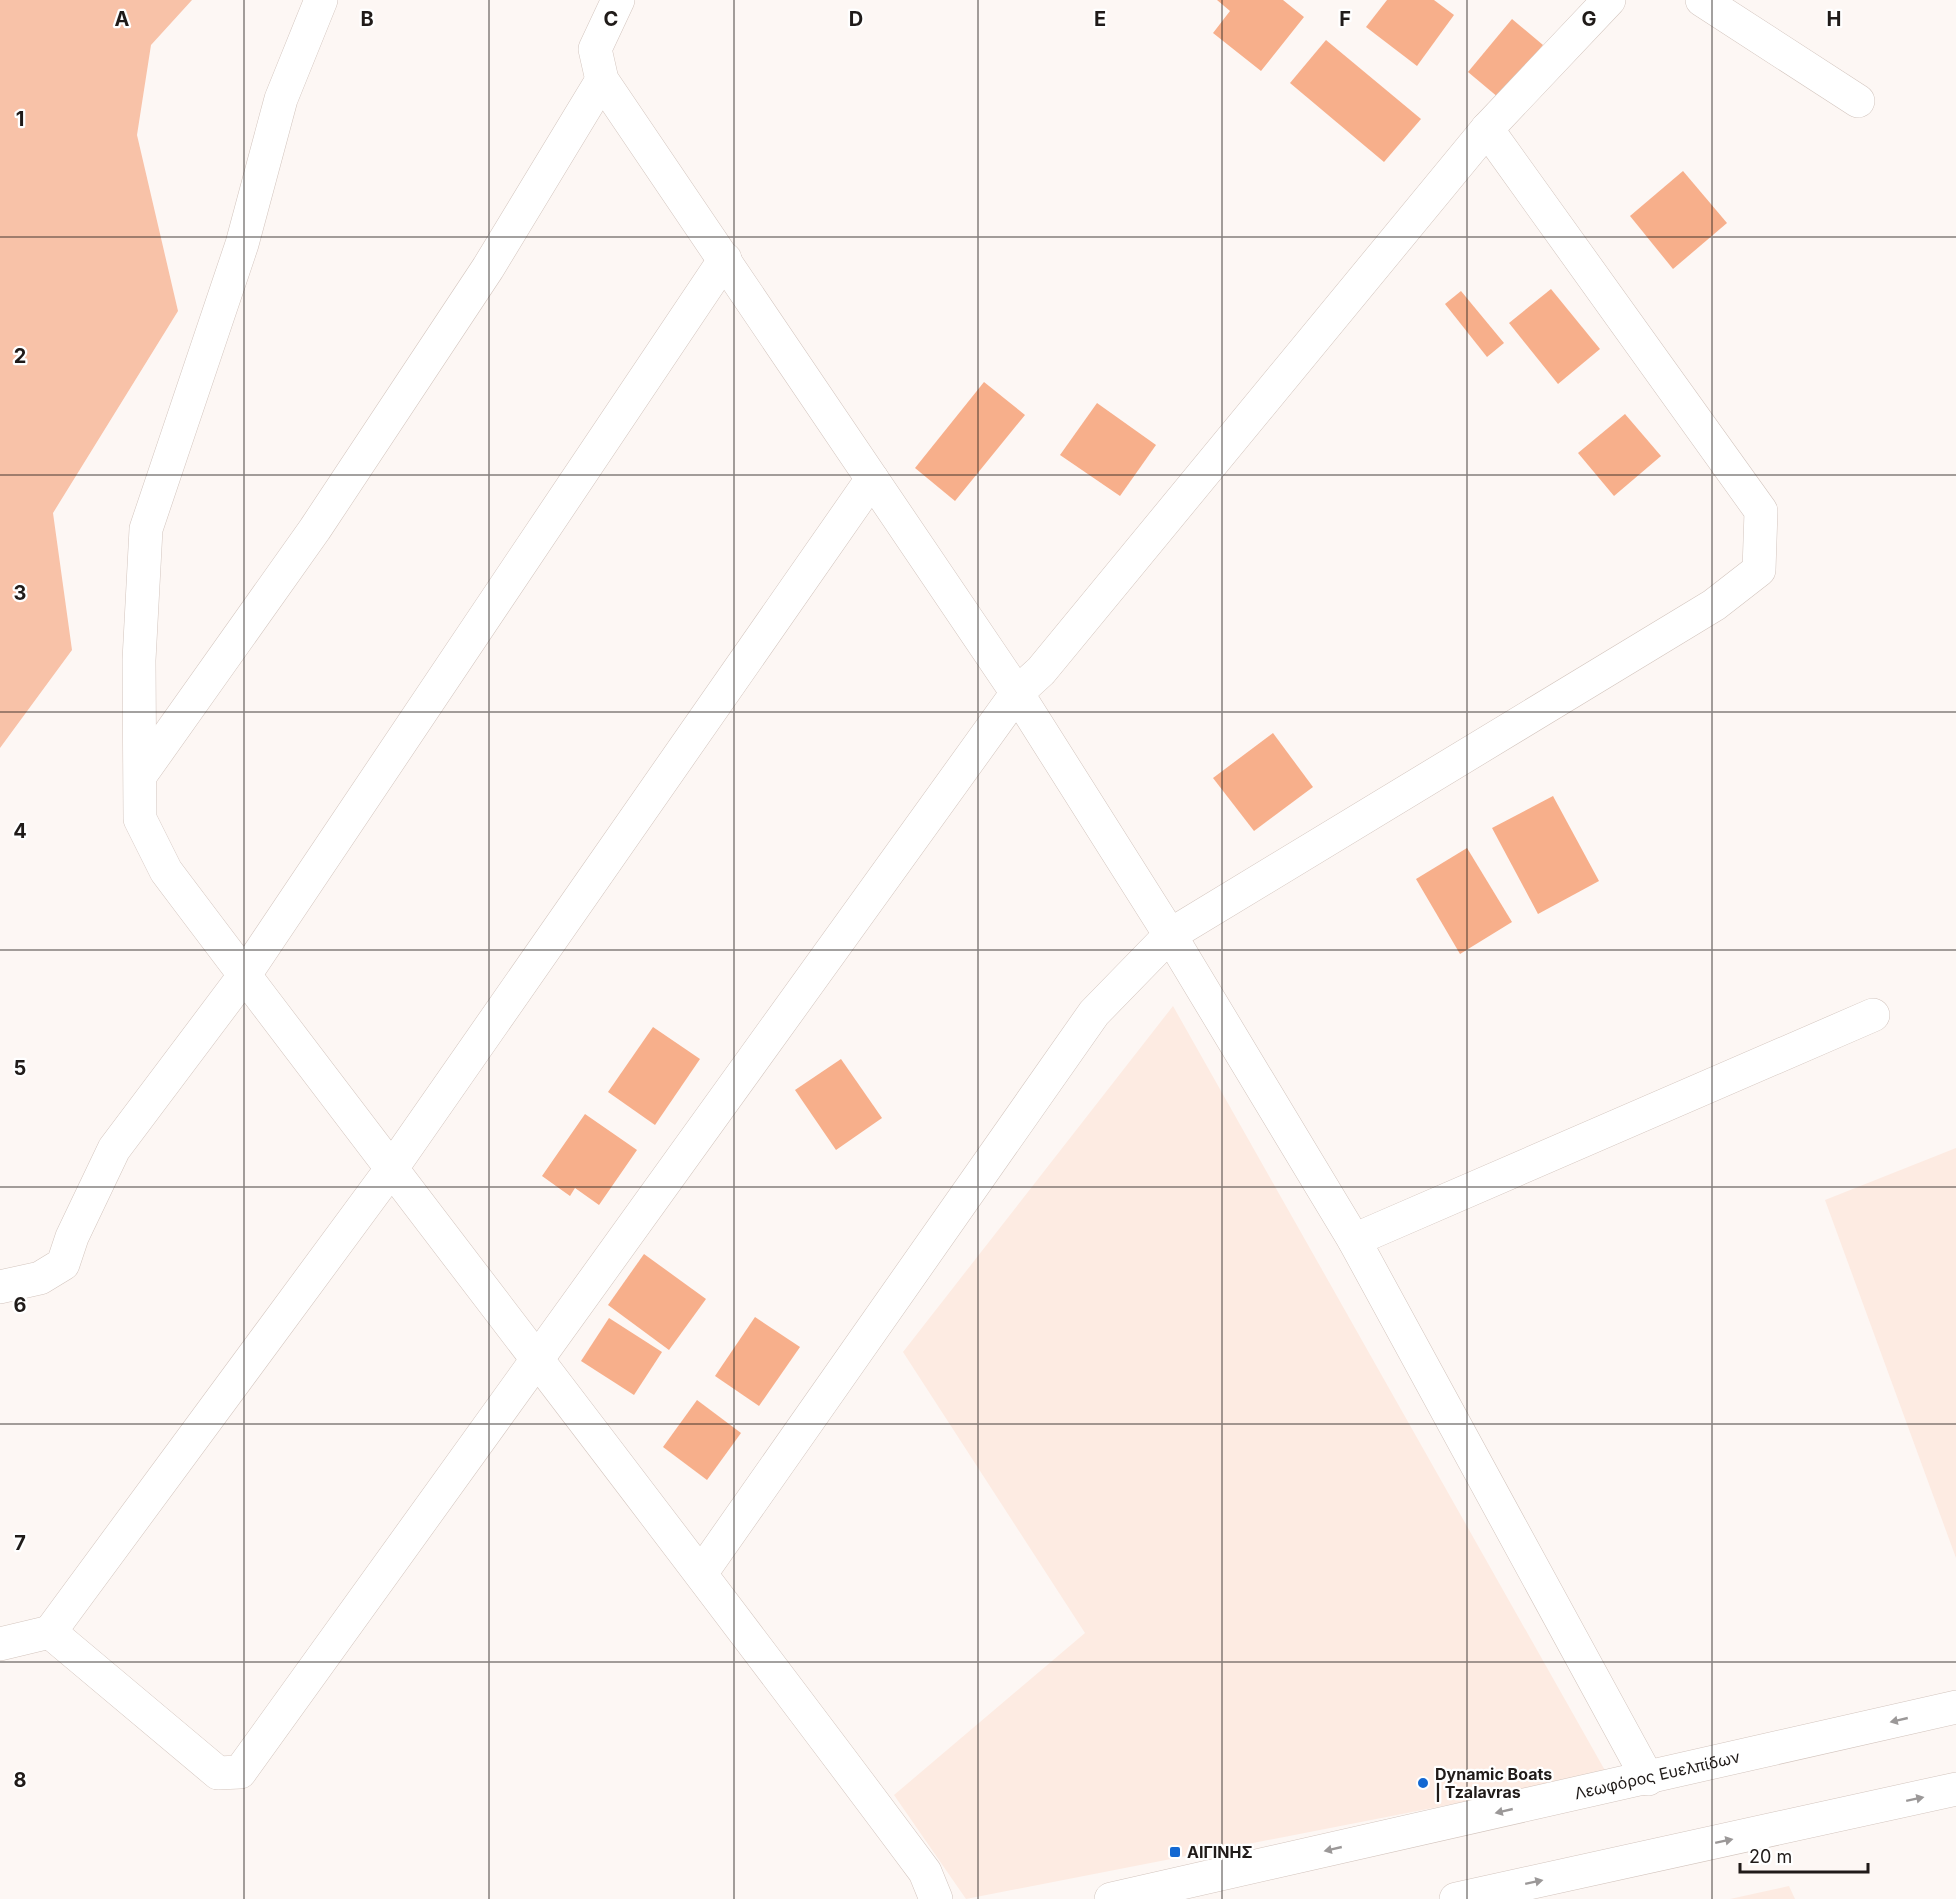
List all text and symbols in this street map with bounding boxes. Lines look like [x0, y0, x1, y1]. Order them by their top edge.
text: A [115, 7, 130, 31]
text: B [360, 7, 374, 31]
text: C [604, 7, 618, 31]
text: D [849, 7, 863, 31]
text: E [1094, 7, 1106, 31]
text: F [1339, 7, 1351, 31]
text: G [1581, 7, 1597, 31]
text: H [1827, 7, 1841, 31]
text: 1 [16, 107, 24, 131]
text: 2 [14, 344, 26, 368]
text: 3 [14, 581, 26, 605]
text: 4 [13, 819, 27, 843]
text: 5 [14, 1056, 26, 1080]
text: 6 [14, 1293, 27, 1317]
text: 7 [14, 1531, 26, 1555]
one-way arrow [1889, 1716, 1908, 1725]
street label: Λεωφόρος Ευελπίδων [1572, 1746, 1742, 1803]
place label: Dynamic Boats | Tzalavras [1435, 1764, 1552, 1802]
text: 8 [13, 1768, 27, 1792]
marker: Dynamic Boats | Tzalavras [1416, 1776, 1430, 1790]
one-way arrow [1906, 1793, 1924, 1803]
one-way arrow [1495, 1806, 1514, 1816]
one-way arrow [1715, 1835, 1734, 1845]
scale bar [1740, 1836, 1868, 1874]
place label: ΑΙΓΙΝΗΣ [1187, 1842, 1253, 1862]
marker: ΑΙΓΙΝΗΣ [1168, 1845, 1182, 1859]
one-way arrow [1323, 1845, 1342, 1854]
text: 20 m [1749, 1846, 1792, 1867]
one-way arrow [1525, 1877, 1544, 1886]

